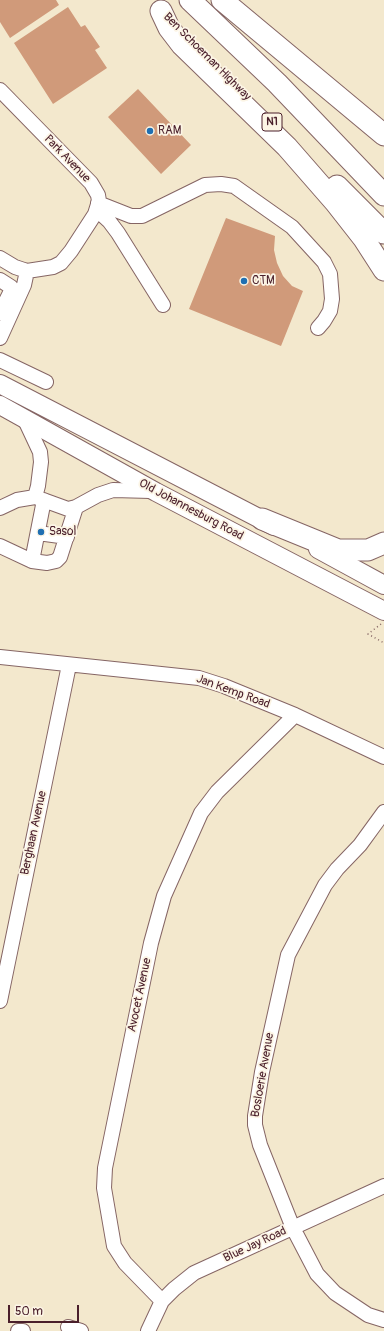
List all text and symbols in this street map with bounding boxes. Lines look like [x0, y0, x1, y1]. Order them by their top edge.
street label: Ben Schoeman Highway [160, 10, 254, 104]
road number: N1 [262, 113, 282, 131]
place label: RAM [158, 124, 181, 138]
marker: RAM [145, 126, 155, 136]
street label: Park Avenue [41, 132, 93, 186]
place label: CTM [252, 274, 275, 288]
marker: CTM [239, 276, 249, 286]
street label: Old Johannesburg Road [136, 476, 246, 544]
place label: Sasol [49, 525, 76, 539]
marker: Sasol [36, 527, 46, 537]
street label: Jan Kemp Road [194, 672, 272, 712]
street label: Berghaan Avenue [18, 790, 50, 876]
street label: Avocet Avenue [125, 957, 155, 1033]
street label: Bosloerie Avenue [248, 1032, 278, 1118]
street label: Blue Jay Road [221, 1224, 289, 1266]
scale bar [10, 1297, 81, 1323]
text: 50 m [15, 1304, 43, 1319]

